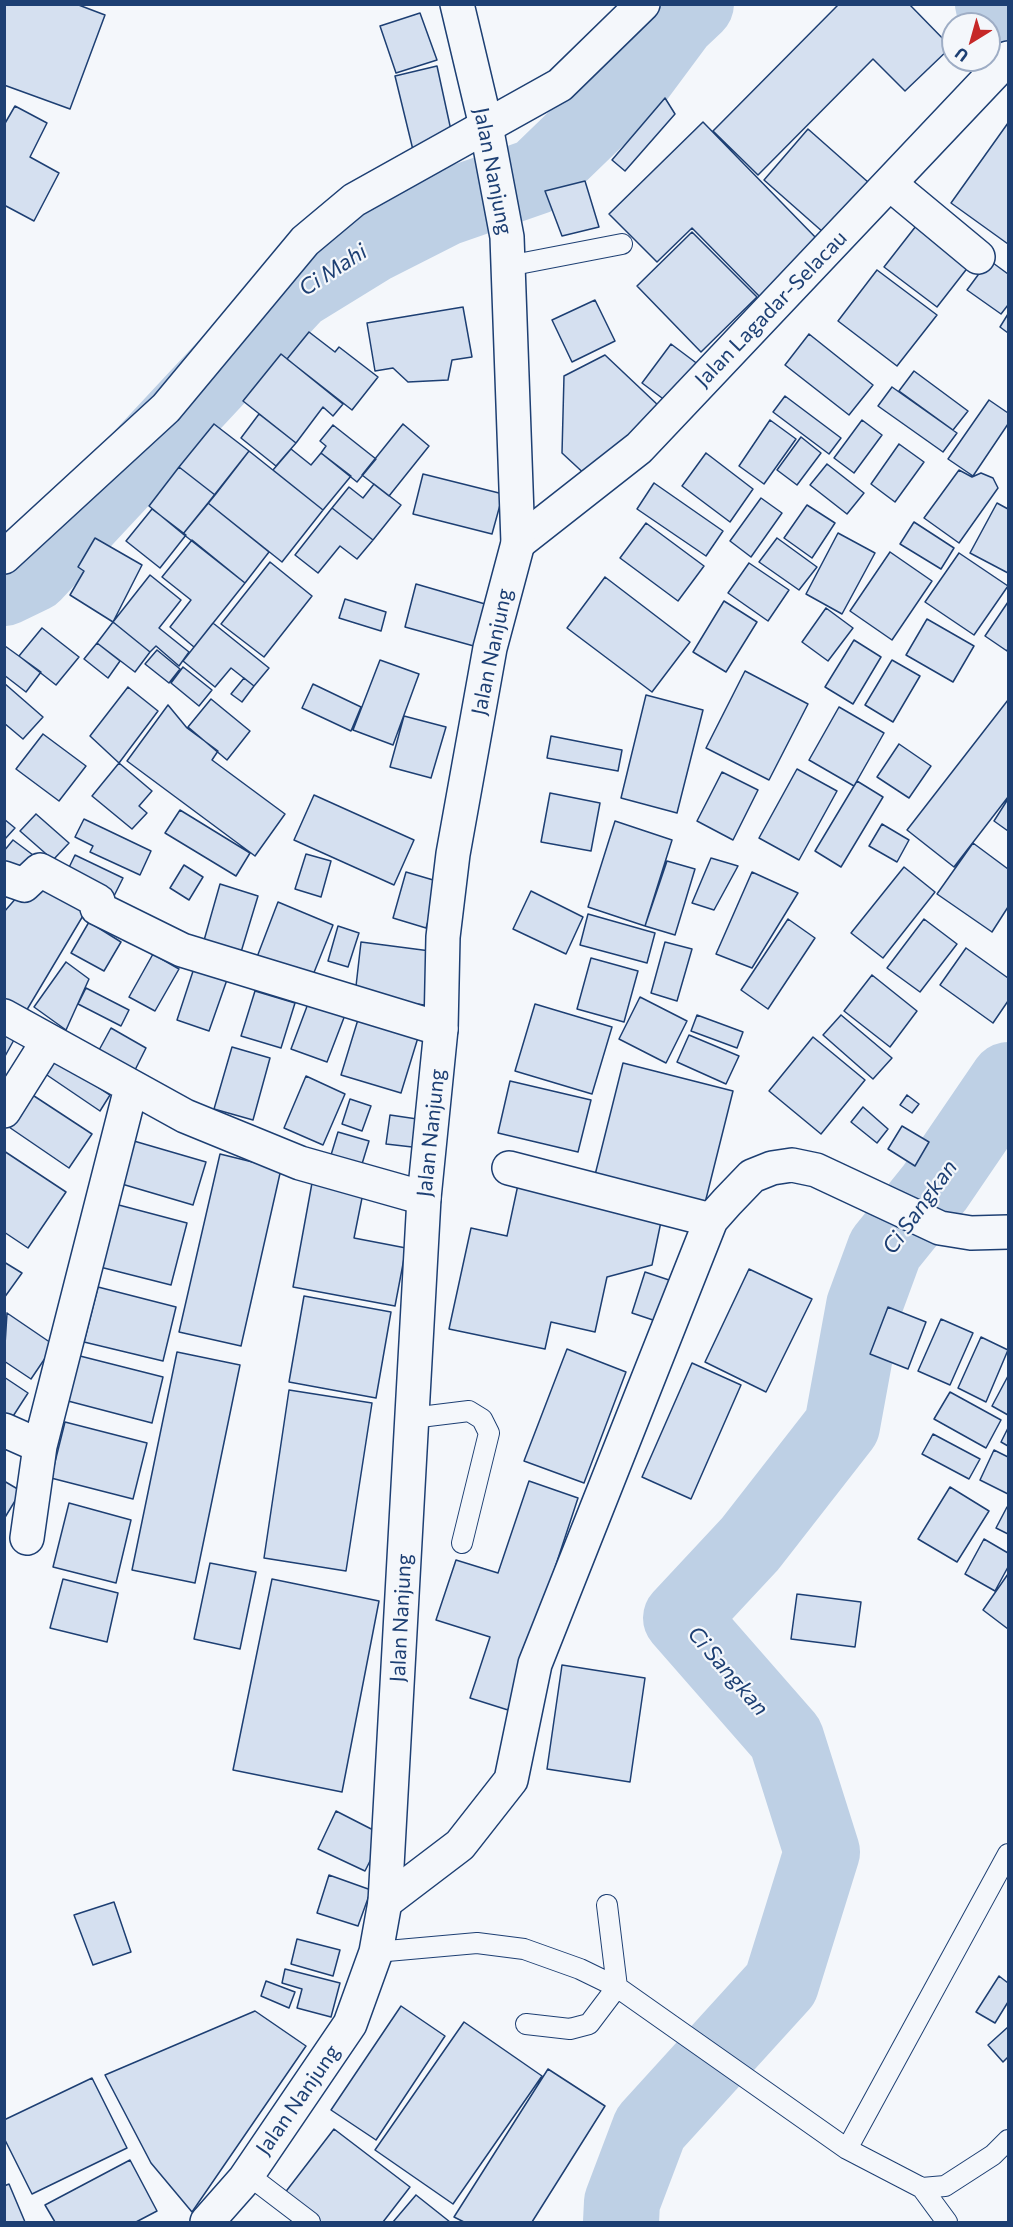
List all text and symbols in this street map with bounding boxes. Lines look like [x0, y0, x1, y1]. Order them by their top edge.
north arrow [941, 12, 1001, 72]
text: U [951, 44, 971, 66]
street label: Jalan Nanjung [468, 105, 518, 237]
street label: Jalan Lagadar-Selacau [690, 225, 852, 393]
water label: Ci Mahi [294, 238, 372, 302]
street label: Jalan Nanjung [466, 586, 518, 718]
street label: Jalan Nanjung [412, 1068, 450, 1198]
water label: Ci Sangkan [877, 1155, 963, 1259]
street label: Jalan Nanjung [385, 1553, 417, 1683]
water label: Ci Sangkan [682, 1621, 774, 1721]
street label: Jalan Nanjung [251, 2040, 345, 2160]

